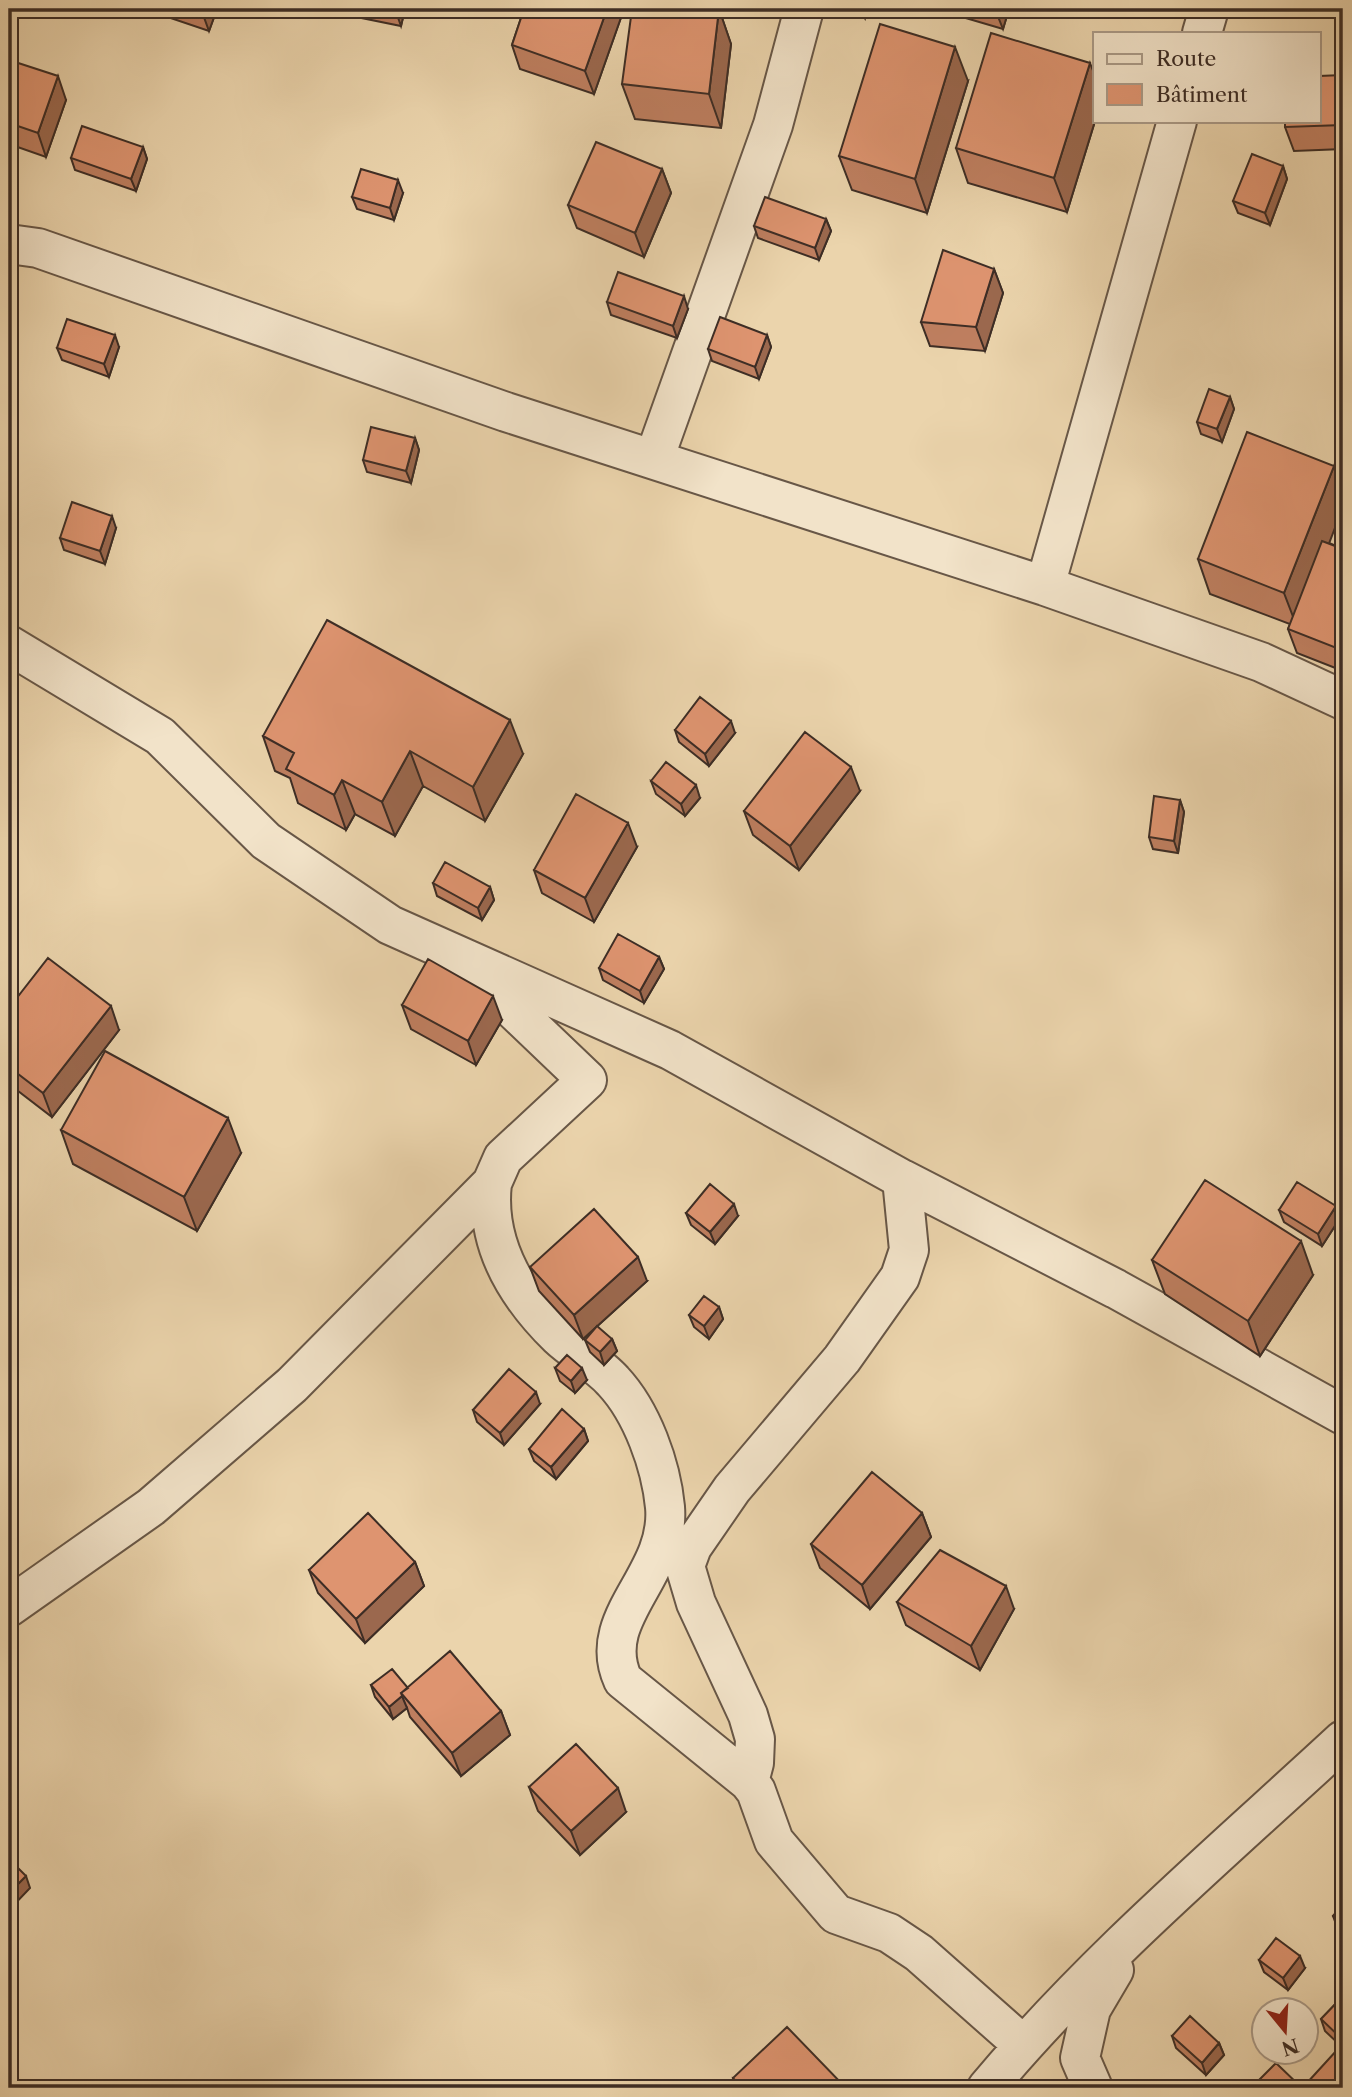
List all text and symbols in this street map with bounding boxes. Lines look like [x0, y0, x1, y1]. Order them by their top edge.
legend [1093, 32, 1320, 122]
text: Route [1156, 46, 1216, 71]
text: Bâtiment [1156, 82, 1248, 107]
north arrow [1250, 1996, 1320, 2066]
text: N [1279, 2033, 1302, 2060]

